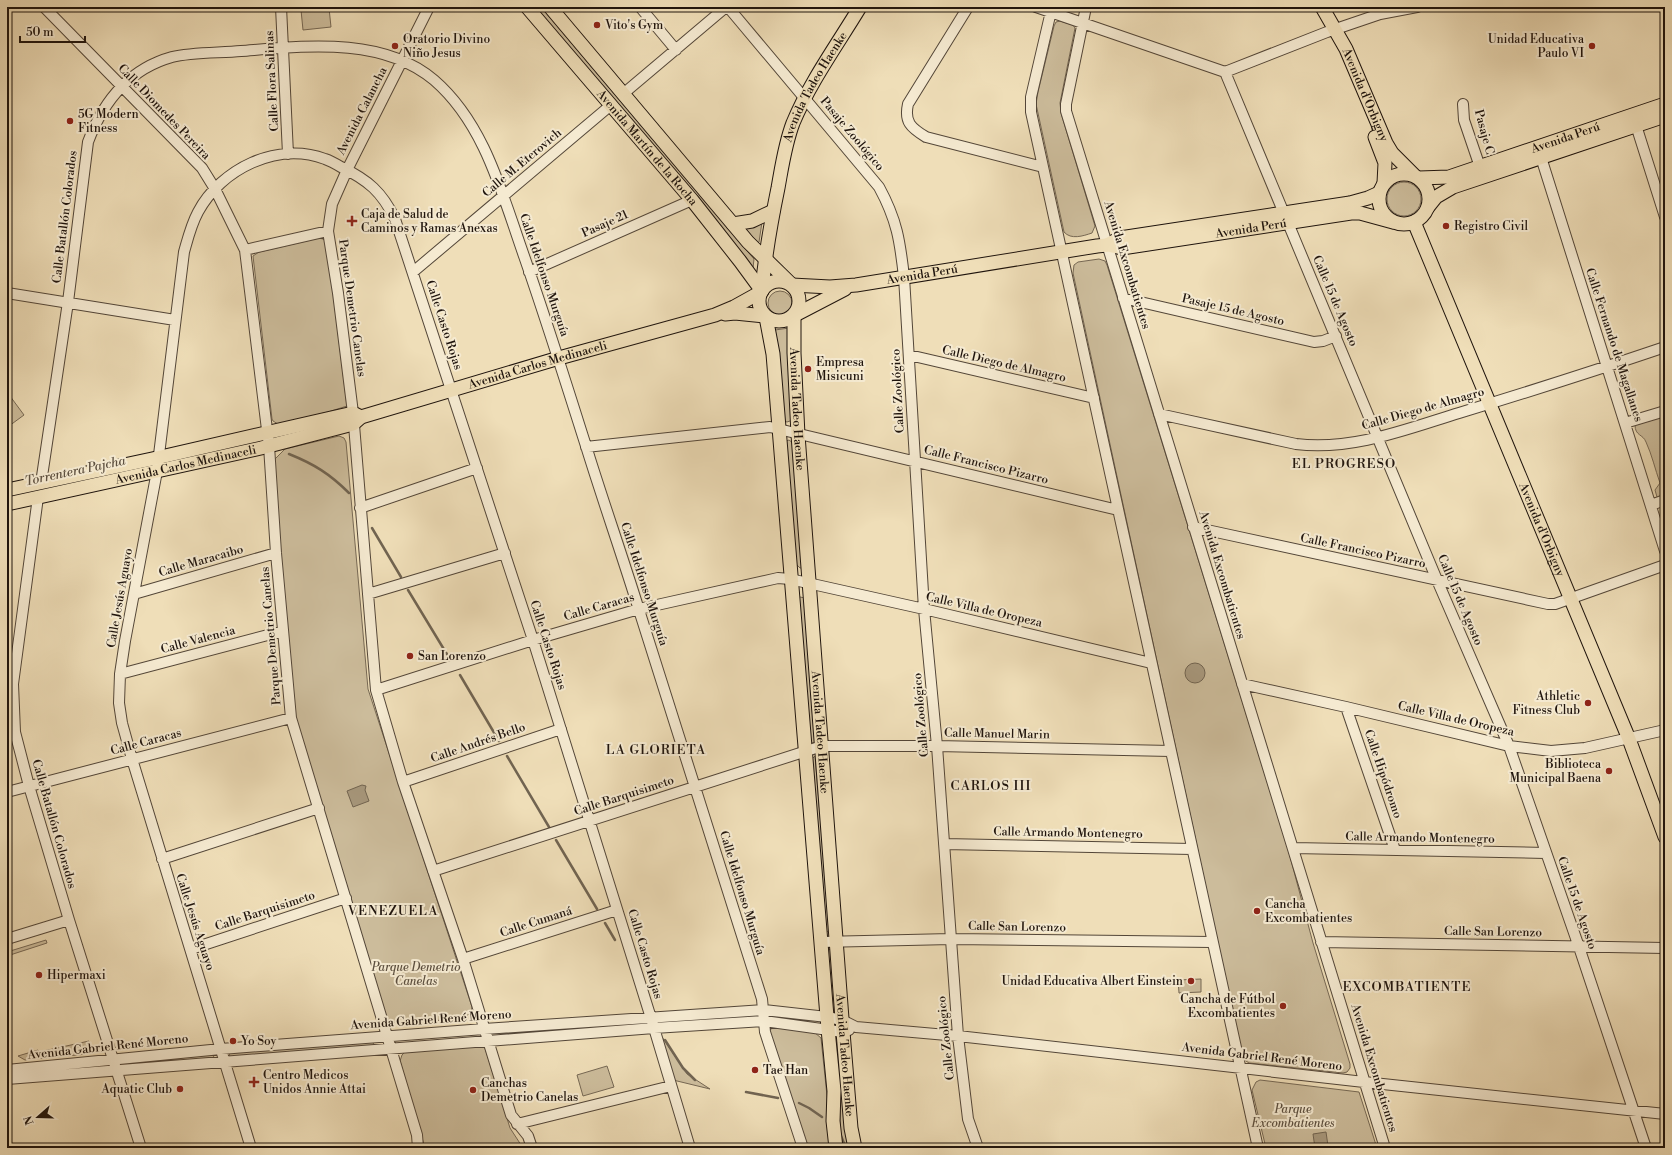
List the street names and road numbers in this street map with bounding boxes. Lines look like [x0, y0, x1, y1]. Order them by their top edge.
street label: Avenida Tadeo Haenke [780, 29, 850, 145]
street label: Calle Flora Salinas [262, 30, 282, 132]
street label: Avenida d'Orbigny [1339, 45, 1392, 144]
street label: Calle Diomedes Pereira [114, 61, 214, 164]
street label: Avenida Calancha [333, 64, 391, 158]
street label: Avenida Martín de la Rocha [593, 86, 702, 209]
street label: Pasaje Zoológico [817, 94, 887, 174]
street label: Pasaje C [1471, 108, 1497, 156]
street label: Avenida Perú [1528, 119, 1602, 157]
street label: Calle M. Eterovich [479, 125, 565, 201]
street label: Calle Batallón Colorados [49, 150, 81, 284]
street label: Avenida Excombatientes [1100, 198, 1154, 331]
street label: Pasaje 21 [579, 207, 631, 241]
street label: Calle Idelfonso Murguía [516, 212, 572, 339]
street label: Avenida Perú [1213, 215, 1288, 241]
street label: Parque Demetrio Canelas [335, 238, 369, 378]
street label: Calle 15 de Agosto [1309, 253, 1361, 349]
street label: Avenida Perú [884, 261, 959, 288]
street label: Calle Fernando de Magallanes [1582, 266, 1646, 424]
street label: Calle Casto Rojas [422, 278, 466, 372]
street label: Pasaje 15 de Agosto [1180, 291, 1286, 329]
street label: Avenida Carlos Medinaceli [466, 338, 609, 392]
street label: Calle Diego de Almagro [941, 342, 1068, 386]
street label: Avenida Tadeo Haenke [787, 346, 808, 471]
street label: Calle Zoológico [888, 348, 908, 434]
street label: Calle Diego de Almagro [1360, 384, 1486, 434]
street label: Avenida Carlos Medinaceli [113, 442, 258, 488]
street label: Calle Francisco Pizarro [922, 442, 1050, 488]
street label: Avenida d'Orbigny [1515, 480, 1568, 579]
street label: Avenida Excombatientes [1195, 508, 1249, 641]
street label: Calle Idelfonso Murguía [617, 520, 671, 649]
street label: Calle Francisco Pizarro [1299, 530, 1427, 572]
street label: Calle Maracaibo [157, 542, 245, 580]
street label: Calle Jesús Aguayo [104, 547, 136, 649]
street label: Calle 15 de Agosto [1434, 552, 1486, 648]
street label: Parque Demetrio Canelas [257, 566, 285, 706]
street label: Calle Villa de Oropeza [924, 589, 1044, 631]
street label: Calle Caracas [562, 590, 636, 624]
street label: Calle Casto Rojas [526, 598, 570, 692]
street label: Calle Valencia [159, 623, 238, 657]
street label: Avenida Tadeo Haenke [808, 669, 832, 794]
street label: Calle Zoológico [910, 672, 932, 758]
street label: Calle Villa de Oropeza [1396, 698, 1516, 740]
street label: Calle Andrés Bello [429, 720, 528, 766]
street label: Calle Caracas [109, 725, 183, 759]
street label: Calle Manuel Marin [944, 726, 1050, 742]
street label: Calle Hipódromo [1361, 728, 1405, 821]
street label: Calle Batallón Colorados [28, 758, 80, 890]
street label: Calle Barquisimeto [572, 773, 676, 819]
street label: Calle Armando Montenegro [993, 824, 1143, 842]
street label: Calle Idelfonso Murguía [716, 829, 768, 958]
street label: Calle Armando Montenegro [1345, 829, 1495, 847]
street label: Calle 15 de Agosto [1554, 855, 1600, 952]
street label: Calle Jesús Aguayo [172, 872, 218, 973]
street label: Calle Barquisimeto [213, 888, 317, 934]
street label: Calle Cumaná [498, 903, 575, 941]
street label: Calle Casto Rojas [624, 907, 666, 1001]
street label: Calle San Lorenzo [968, 919, 1066, 935]
street label: Calle San Lorenzo [1444, 924, 1542, 940]
street label: Avenida Tadeo Haenke [833, 992, 858, 1117]
street label: Calle Zoológico [934, 995, 958, 1081]
street label: Avenida Excombatientes [1347, 1001, 1401, 1134]
street label: Avenida Gabriel René Moreno [349, 1007, 512, 1033]
street label: Avenida Gabriel René Moreno [26, 1031, 189, 1063]
street label: Avenida Gabriel René Moreno [1180, 1040, 1343, 1074]

